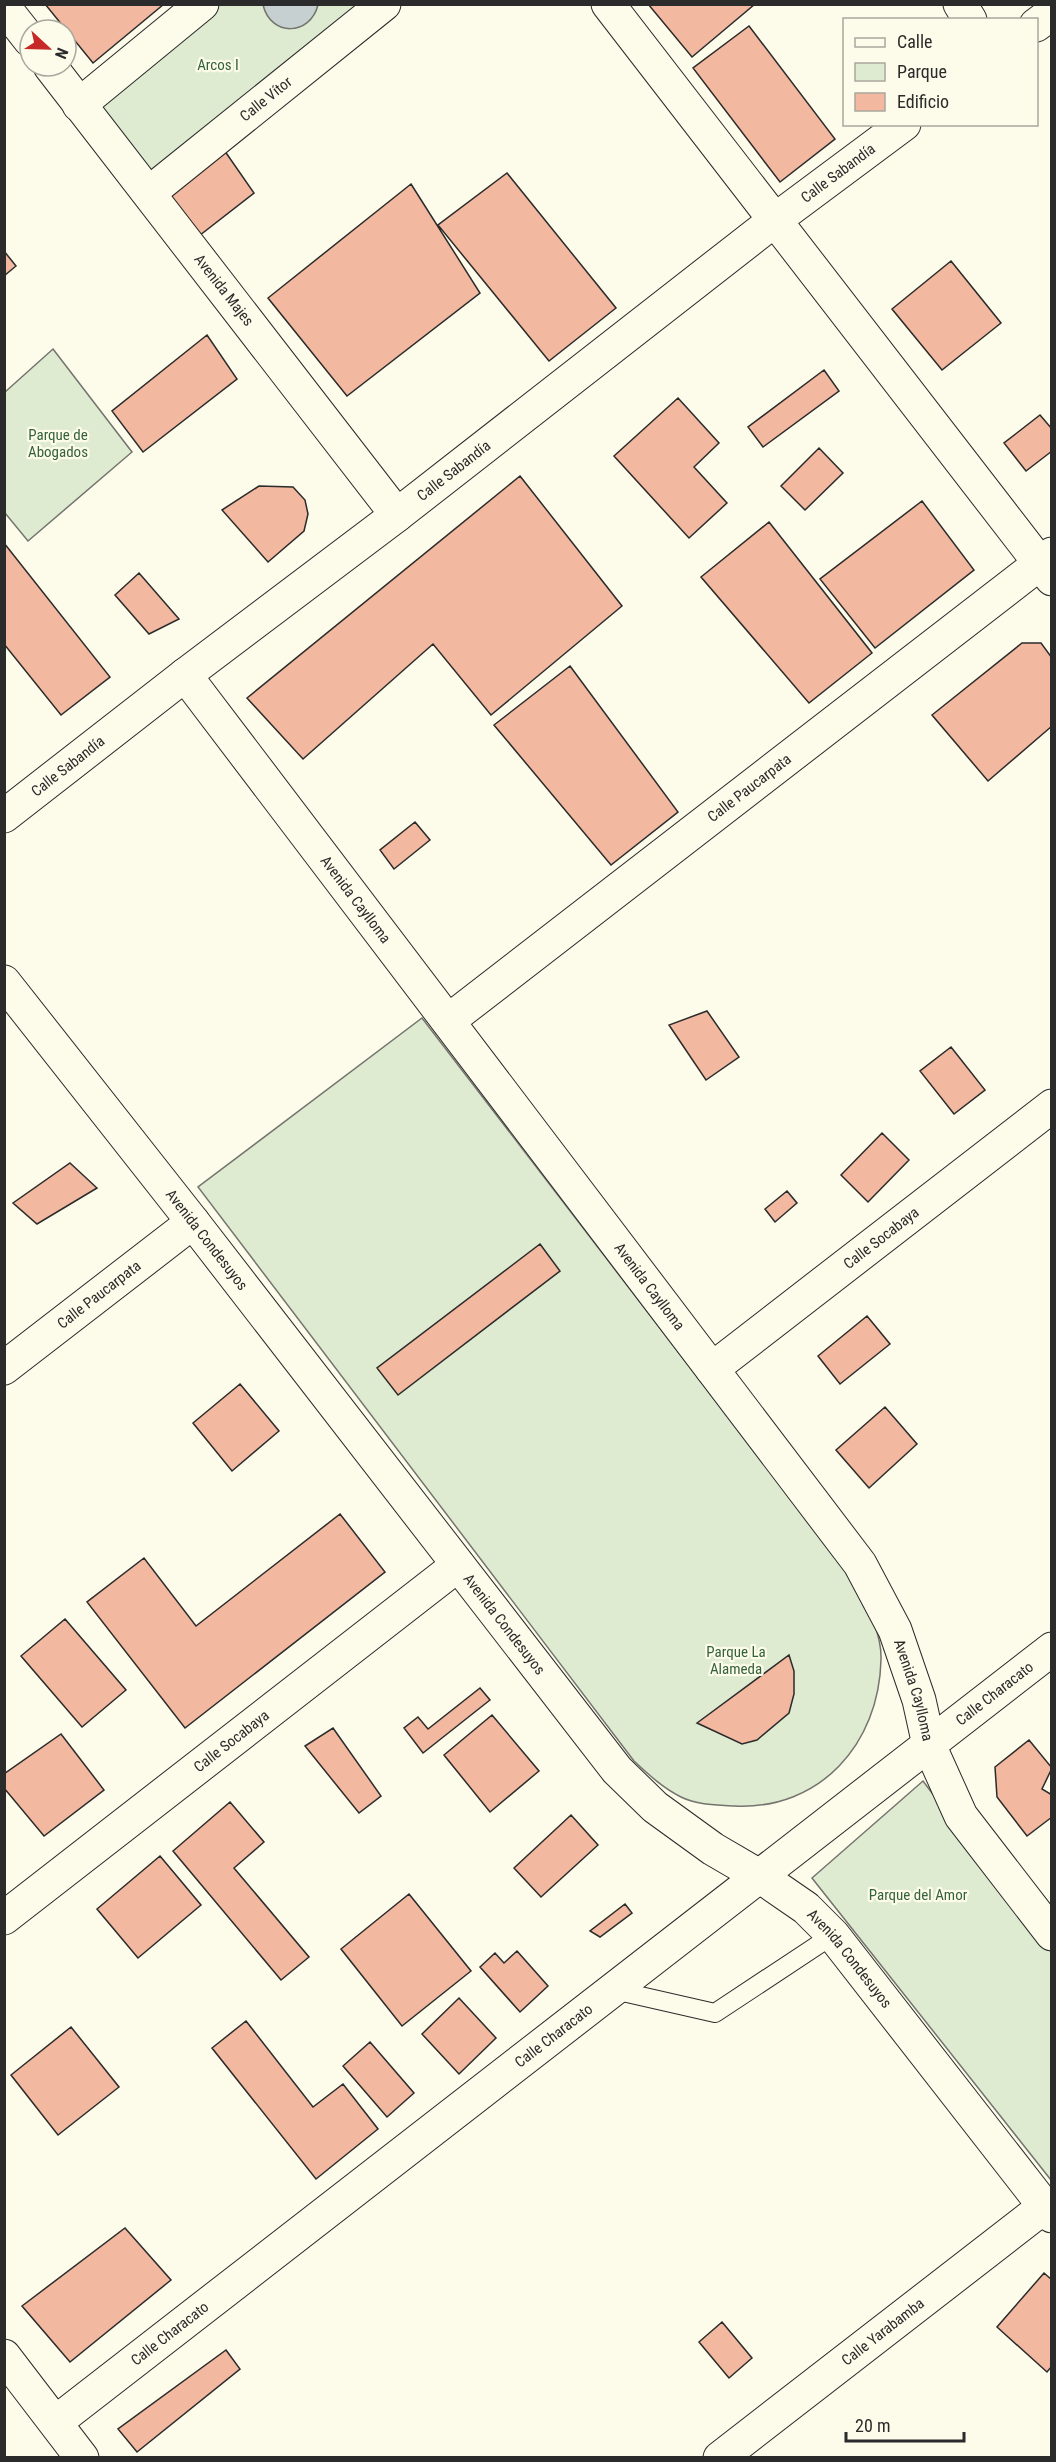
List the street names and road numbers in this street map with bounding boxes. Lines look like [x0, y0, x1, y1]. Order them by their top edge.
street label: Calle Vítor [236, 72, 296, 125]
street label: Calle Sabandía [797, 140, 879, 207]
street label: Avenida Majes [190, 251, 258, 330]
street label: Calle Sabandía [413, 437, 494, 505]
street label: Calle Sabandía [28, 732, 108, 800]
street label: Calle Paucarpata [704, 750, 795, 826]
street label: Avenida Caylloma [317, 852, 395, 947]
street label: Avenida Condesuyos [162, 1186, 252, 1294]
street label: Calle Socabaya [840, 1203, 923, 1273]
street label: Avenida Caylloma [610, 1239, 688, 1334]
street label: Calle Paucarpata [54, 1257, 144, 1333]
street label: Avenida Condesuyos [459, 1570, 549, 1678]
street label: Avenida Caylloma [890, 1637, 937, 1743]
street label: Calle Characato [952, 1658, 1037, 1729]
street label: Calle Socabaya [190, 1706, 273, 1776]
street label: Avenida Condesuyos [803, 1905, 896, 2012]
street label: Calle Characato [511, 2000, 596, 2072]
street label: Calle Yarabamba [838, 2294, 928, 2369]
street label: Calle Characato [127, 2298, 212, 2369]

